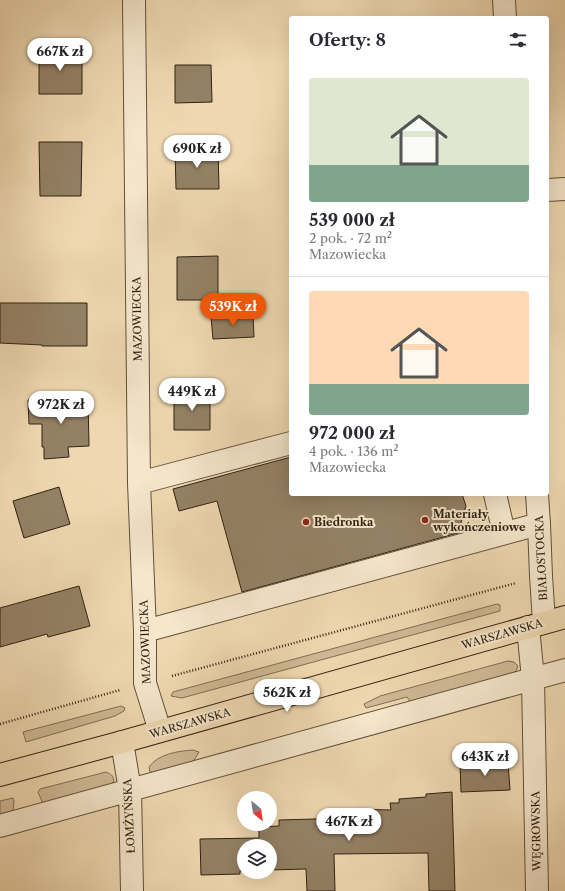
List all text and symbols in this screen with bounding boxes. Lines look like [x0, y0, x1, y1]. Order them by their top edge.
icon: filters [507, 29, 529, 51]
text: Oferty: 8 [309, 30, 386, 50]
pin: 667K zł [23, 38, 97, 72]
text: 667K zł [36, 43, 84, 59]
icon: home [383, 104, 455, 176]
pin: 690K zł [160, 135, 234, 169]
text: 690K zł [172, 140, 222, 156]
text: 539 000 zł [309, 210, 395, 230]
text: 2 pok. · 72 m² [309, 230, 392, 246]
text: Mazowiecka [309, 246, 386, 262]
street label: MAZOWIECKA [129, 276, 145, 361]
pin: 539K zł [196, 293, 270, 327]
text: 539K zł [209, 298, 257, 314]
icon: home [383, 317, 455, 389]
pin: 449K zł [155, 378, 229, 412]
text: 449K zł [168, 383, 216, 399]
pin: 972K zł [24, 391, 98, 425]
text: 972K zł [37, 396, 85, 412]
text: 972 000 zł [309, 423, 395, 443]
text: 4 pok. · 136 m² [309, 443, 399, 459]
text: Mazowiecka [309, 459, 386, 475]
place label: Materiały wykończeniowe [432, 507, 526, 534]
street label: BIAŁOSTOCKA [532, 514, 550, 601]
place label: Biedronka [314, 515, 374, 529]
marker: Materiały wykończeniowe [420, 515, 430, 525]
marker: Biedronka [301, 517, 311, 527]
street label: MAZOWIECKA [137, 599, 153, 684]
street label: WARSZAWSKA [459, 615, 545, 653]
pin: 562K zł [250, 679, 324, 713]
text: 562K zł [263, 684, 311, 700]
street label: WARSZAWSKA [147, 704, 233, 742]
pin: 643K zł [448, 743, 522, 777]
text: 643K zł [461, 748, 509, 764]
street label: ŁOMŻYŃSKA [119, 777, 138, 854]
street label: WĘGROWSKA [528, 790, 544, 872]
north arrow [237, 791, 277, 831]
map controls [237, 791, 277, 879]
pin: 467K zł [312, 808, 386, 842]
text: 467K zł [325, 813, 373, 829]
button: layers [237, 839, 277, 879]

